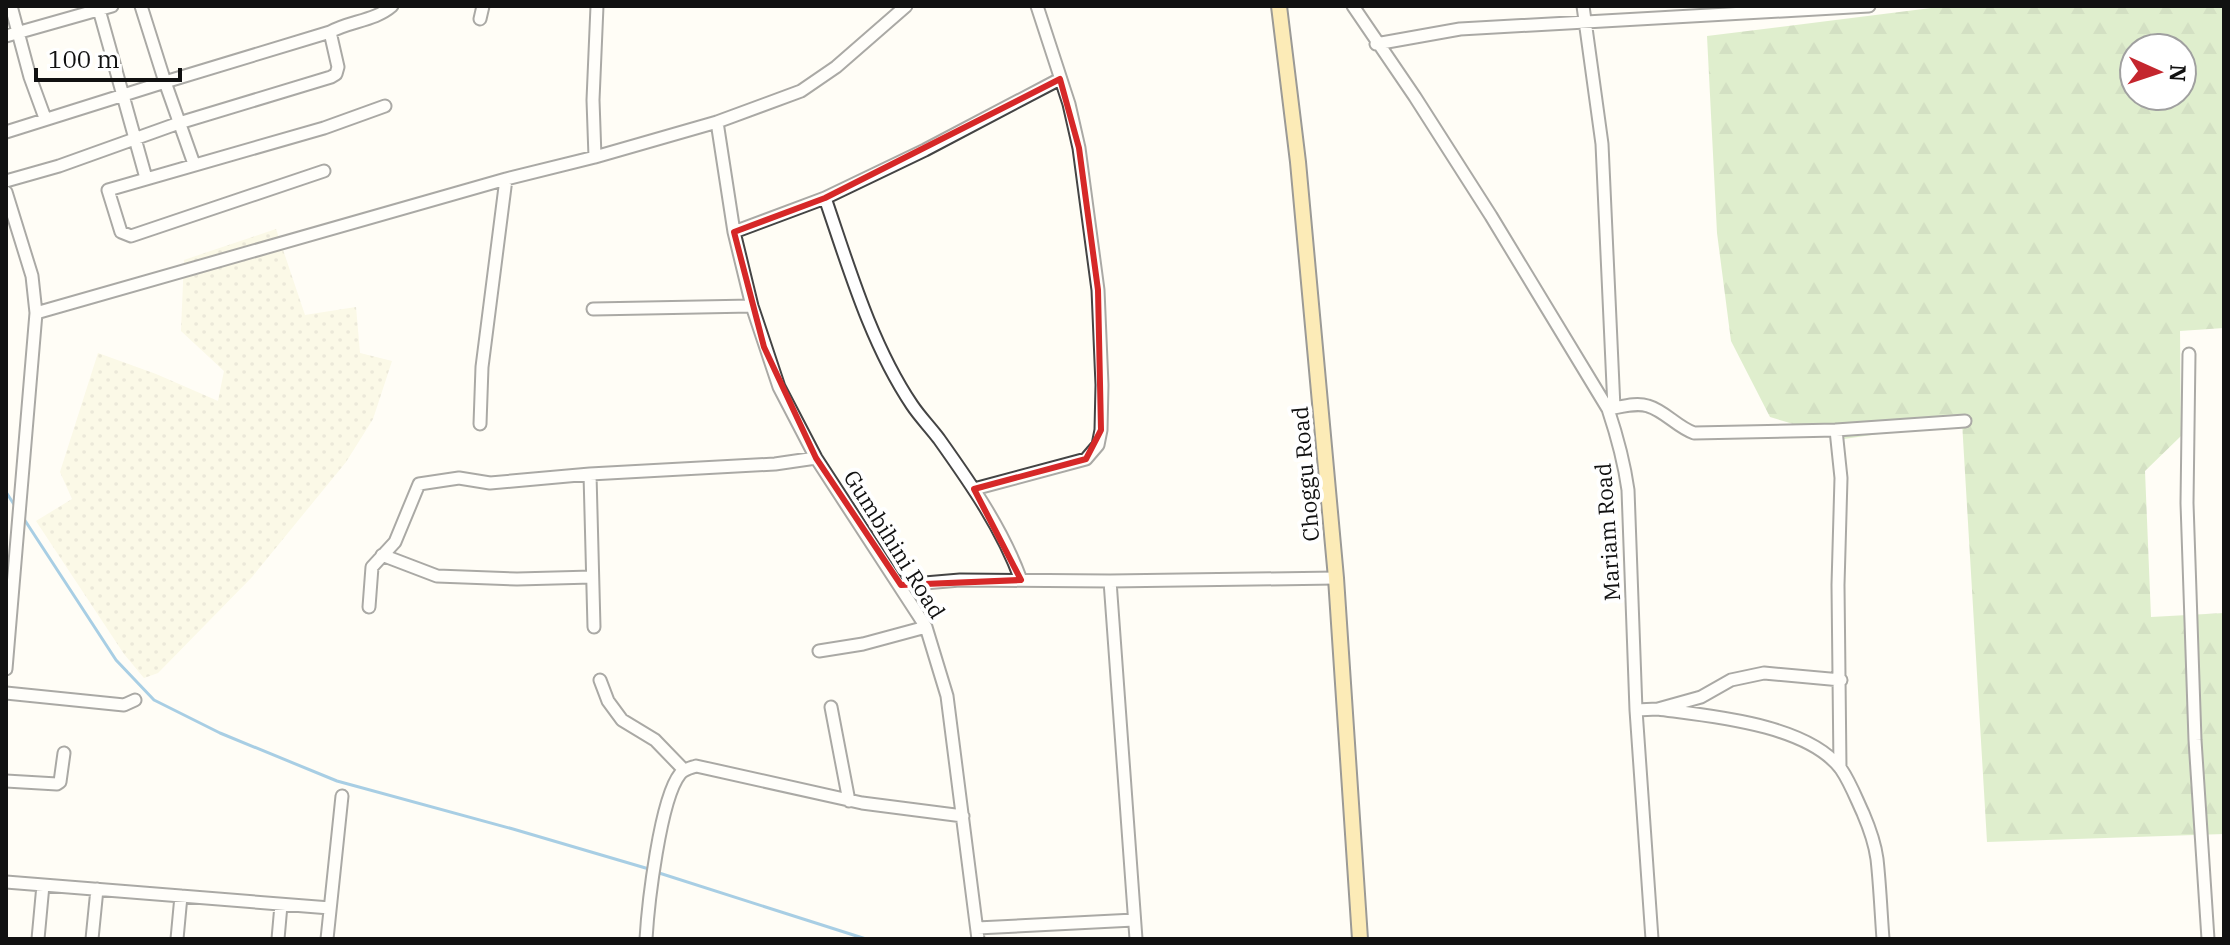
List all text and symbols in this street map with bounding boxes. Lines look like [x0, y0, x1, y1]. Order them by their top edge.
scale bar [36, 32, 180, 82]
north arrow [2118, 32, 2198, 112]
text: 100 m [48, 43, 120, 75]
text: N [2164, 64, 2193, 83]
street label: Choggu Road [1285, 405, 1325, 543]
street label: Mariam Road [1588, 462, 1626, 602]
street label: Gumbihini Road [838, 464, 952, 624]

